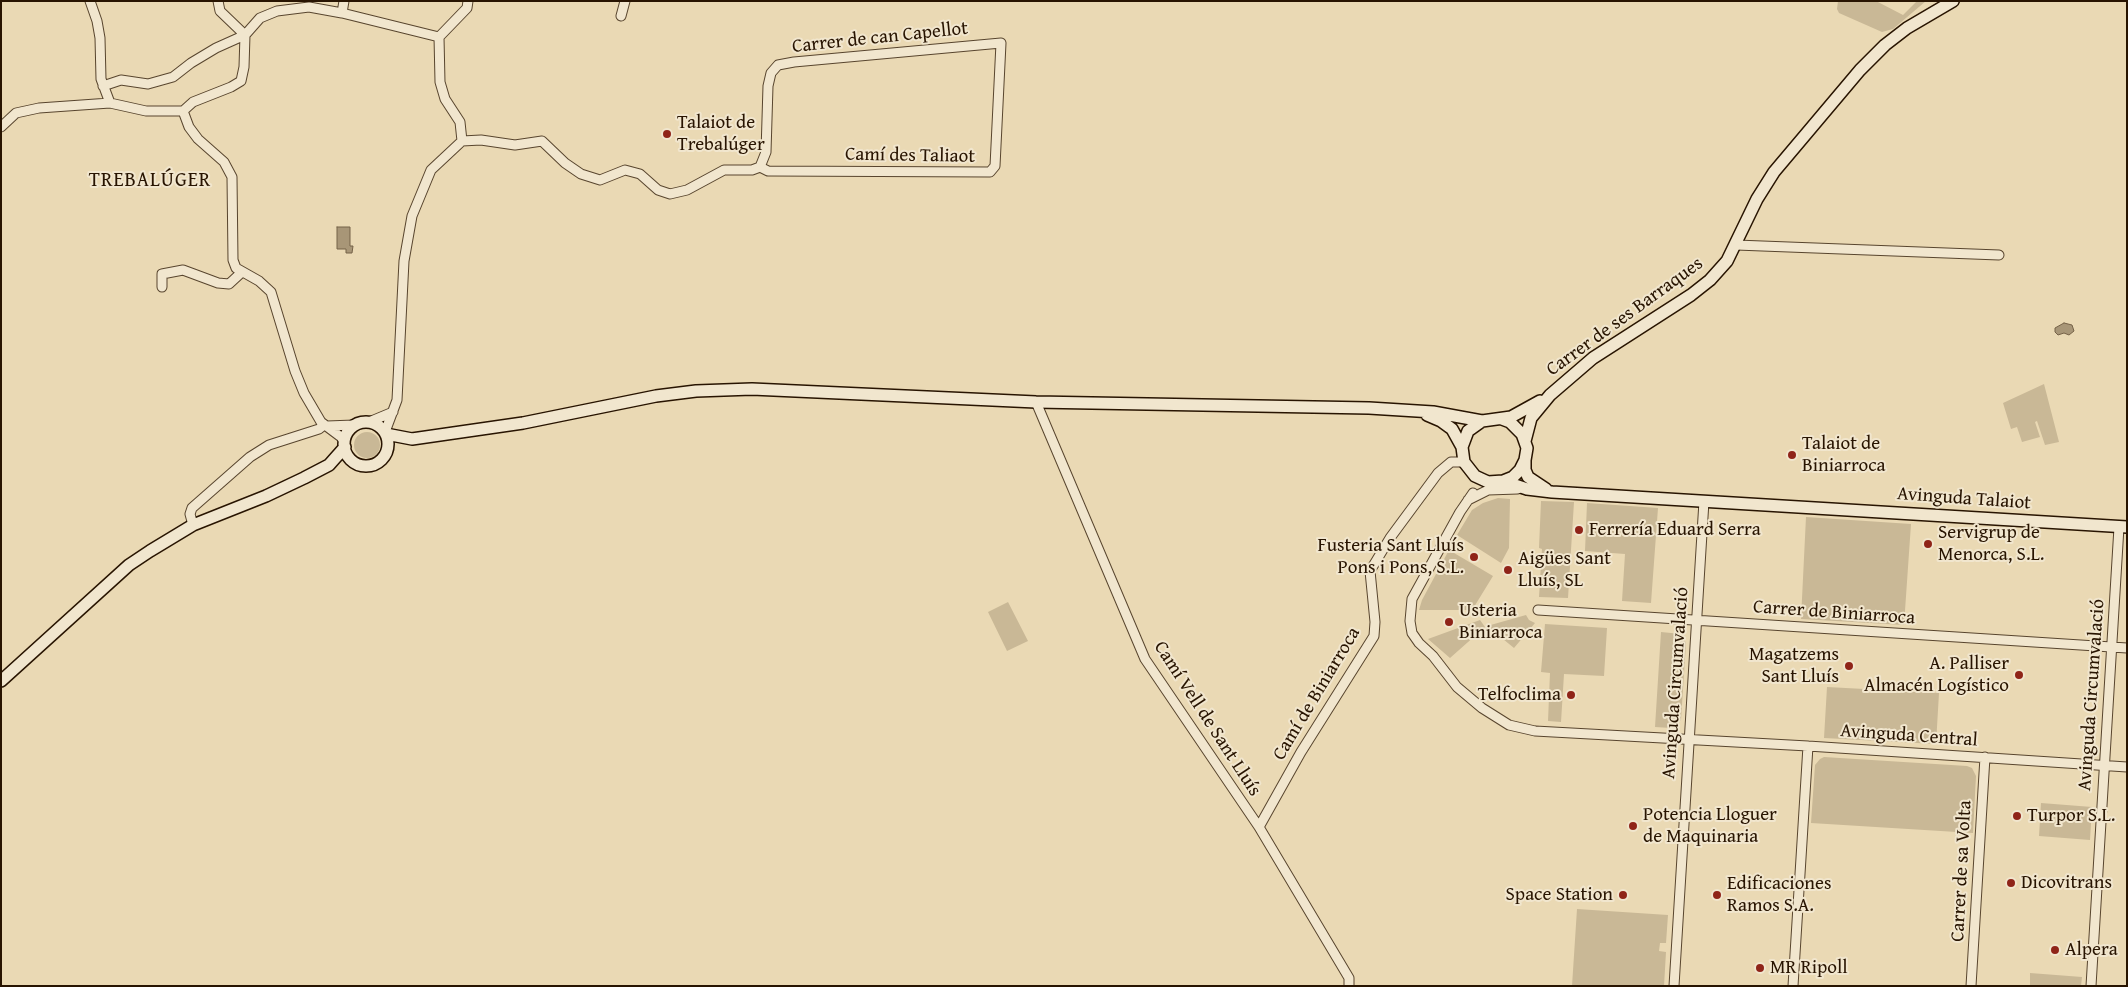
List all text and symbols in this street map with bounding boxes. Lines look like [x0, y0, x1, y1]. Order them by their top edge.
street label: Carrer de can Capellot [791, 17, 969, 59]
place label: Talaiot de Trebalúger [677, 112, 765, 156]
marker: Talaiot de Trebalúger [661, 128, 673, 140]
street label: Camí des Taliaot [845, 143, 975, 169]
district label: TREBALÚGER [87, 169, 213, 193]
street label: Carrer de ses Barraques [1542, 253, 1708, 381]
place label: Talaiot de Biniarroca [1802, 433, 1886, 477]
marker: Talaiot de Biniarroca [1786, 449, 1798, 461]
street label: Avinguda Talaiot [1896, 483, 2032, 515]
place label: Ferrería Eduard Serra [1589, 519, 1761, 541]
place label: Servigrup de Menorca, S.L. [1938, 522, 2044, 566]
marker: Ferrería Eduard Serra [1573, 524, 1585, 536]
place label: Fusteria Sant Lluís Pons i Pons, S.L. [1317, 535, 1464, 579]
marker: Servigrup de Menorca, S.L. [1922, 538, 1934, 550]
place label: Aigües Sant Lluís, SL [1518, 548, 1611, 592]
marker: Fusteria Sant Lluís Pons i Pons, S.L. [1468, 551, 1480, 563]
marker: Aigües Sant Lluís, SL [1502, 564, 1514, 576]
street label: Avinguda Circumvalació [1658, 586, 1694, 780]
street label: Carrer de Biniarroca [1752, 596, 1916, 630]
street label: Avinguda Circumvalació [2074, 598, 2110, 792]
place label: Usteria Biniarroca [1459, 600, 1543, 644]
marker: Usteria Biniarroca [1443, 616, 1455, 628]
street label: Camí de Biniarroca [1268, 623, 1366, 765]
street label: Camí Vell de Sant Lluís [1148, 637, 1266, 801]
place label: Magatzems Sant Lluís [1749, 644, 1839, 688]
place label: A. Palliser Almacén Logístico [1864, 653, 2009, 697]
marker: Magatzems Sant Lluís [1843, 660, 1855, 672]
marker: A. Palliser Almacén Logístico [2013, 669, 2025, 681]
place label: Telfoclima [1478, 684, 1561, 706]
marker: Telfoclima [1565, 689, 1577, 701]
street label: Avinguda Central [1840, 720, 1978, 752]
street label: Carrer de sa Volta [1947, 800, 1977, 942]
place label: Potencia Lloguer de Maquinaria [1643, 804, 1777, 848]
place label: Turpor S.L. [2027, 805, 2115, 827]
marker: Turpor S.L. [2011, 810, 2023, 822]
marker: Potencia Lloguer de Maquinaria [1627, 820, 1639, 832]
place label: Dicovitrans [2021, 872, 2112, 894]
place label: Edificaciones Ramos S.A. [1727, 873, 1831, 917]
marker: Dicovitrans [2005, 877, 2017, 889]
place label: Space Station [1506, 884, 1613, 906]
marker: Space Station [1617, 889, 1629, 901]
marker: Edificaciones Ramos S.A. [1711, 889, 1723, 901]
place label: Alpera [2065, 939, 2118, 961]
marker: Alpera [2049, 944, 2061, 956]
place label: MR Ripoll [1770, 957, 1848, 979]
marker: MR Ripoll [1754, 962, 1766, 974]

